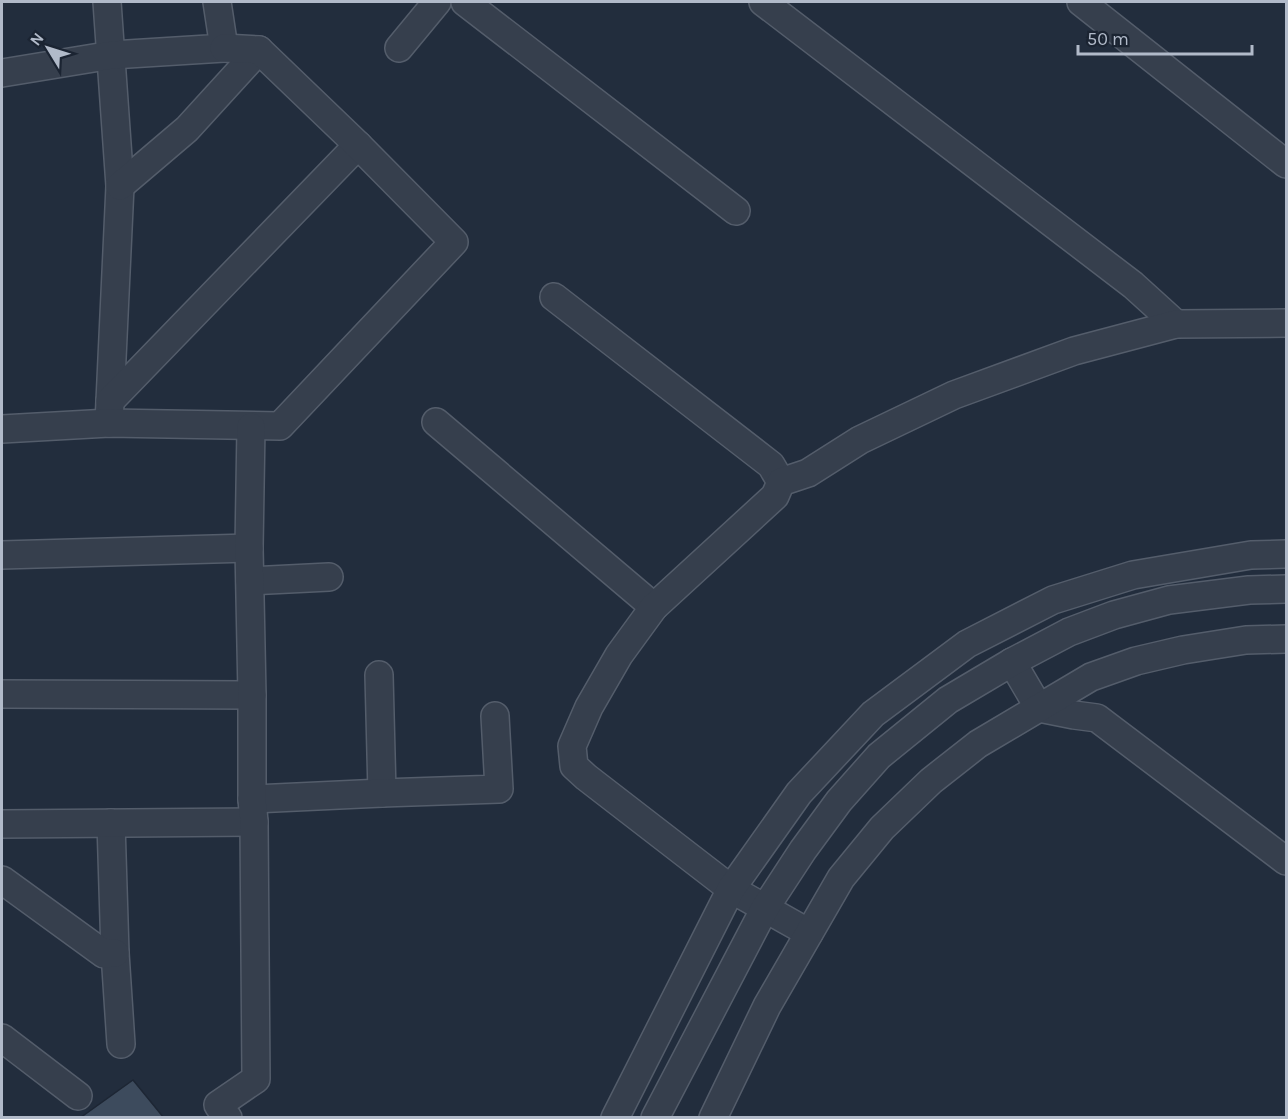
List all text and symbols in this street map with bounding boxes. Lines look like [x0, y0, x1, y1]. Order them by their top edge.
north arrow [18, 18, 78, 78]
scale bar [1078, 18, 1252, 56]
text: 50 m [1087, 28, 1129, 50]
text: N [26, 29, 48, 49]

